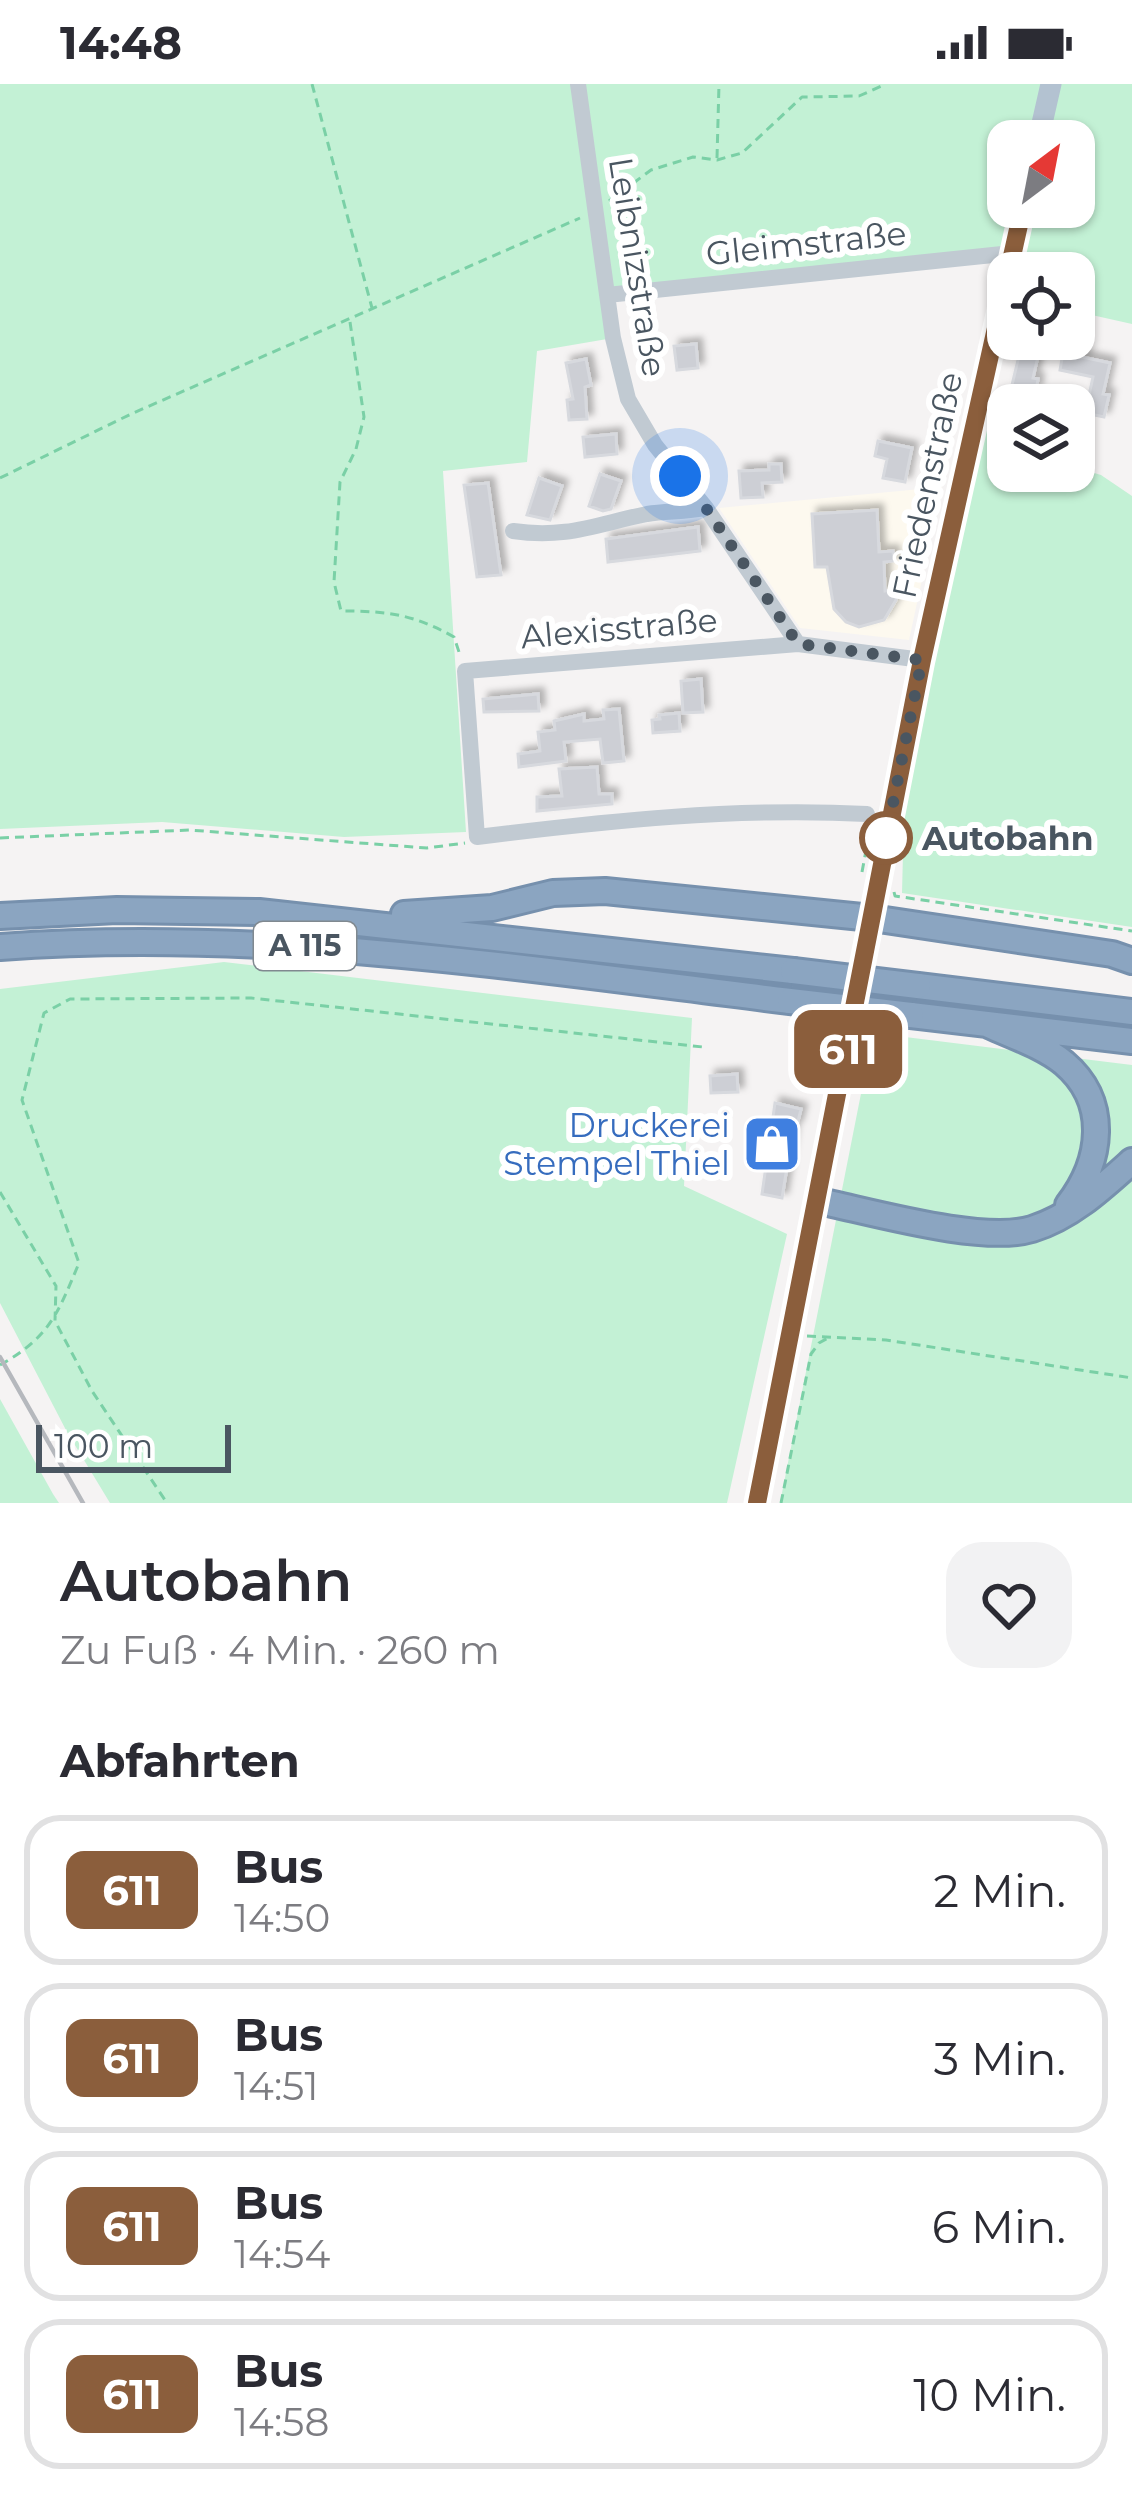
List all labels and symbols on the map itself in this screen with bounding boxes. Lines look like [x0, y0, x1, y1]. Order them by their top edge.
north arrow [987, 120, 1095, 228]
street label: Leibnizstraße [601, 155, 675, 379]
street label: Gleimstraße [704, 213, 908, 273]
street label: Friedenstraße [884, 368, 970, 602]
your location [650, 446, 710, 506]
street label: Alexisstraße [519, 599, 719, 657]
marker: Autobahn [861, 813, 911, 863]
place label: Autobahn [921, 818, 1093, 858]
road number: A 115 [254, 922, 356, 970]
line badge: 611 [779, 1010, 917, 1088]
place label: Druckerei Stempel Thiel [503, 1105, 730, 1183]
shop icon: Druckerei Stempel Thiel [741, 1113, 803, 1175]
scale bar [36, 1419, 231, 1472]

